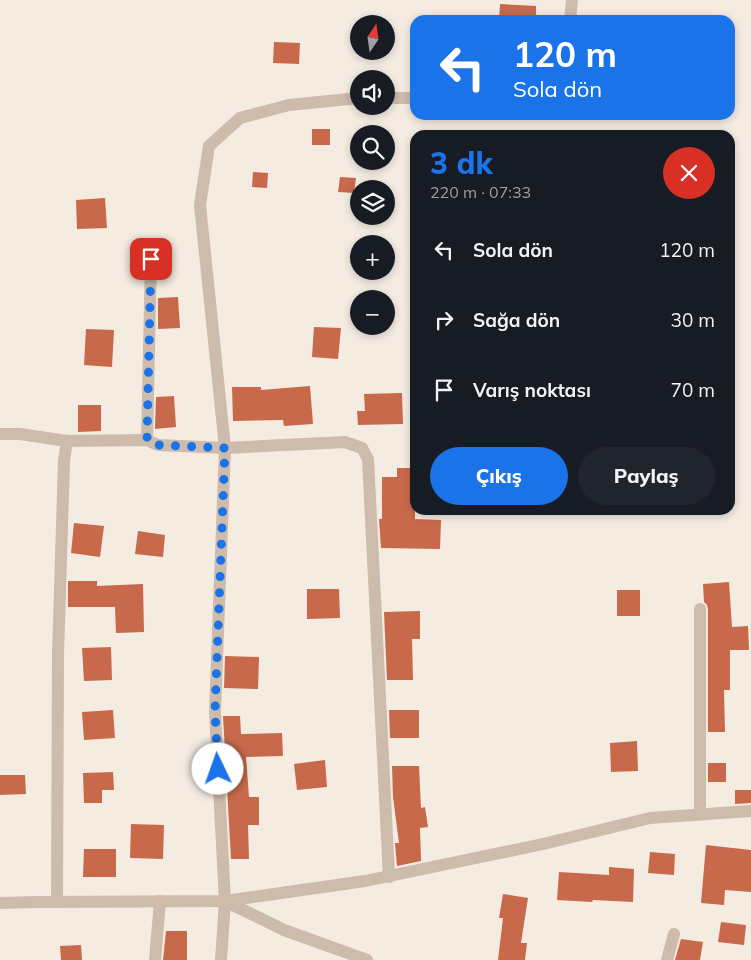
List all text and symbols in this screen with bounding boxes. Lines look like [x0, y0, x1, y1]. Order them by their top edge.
north arrow [350, 15, 395, 60]
map controls [350, 15, 395, 335]
text: 120 m [513, 32, 617, 76]
icon: left [430, 35, 495, 100]
button: sound [350, 70, 395, 115]
text: Sola dön [513, 75, 602, 103]
button: search [350, 125, 395, 170]
text: 3 dk [430, 144, 493, 182]
button: close [663, 147, 715, 199]
button: layers [350, 180, 395, 225]
text: 220 m · 07:33 [430, 182, 531, 202]
button: + [350, 235, 395, 280]
icon: left [430, 236, 458, 264]
pin [130, 238, 172, 280]
text: Sola dön [473, 238, 553, 262]
text: 120 m [659, 238, 715, 262]
icon: arrive [137, 245, 165, 273]
button: − [350, 290, 395, 335]
icon: right [430, 306, 458, 334]
text: Sağa dön [473, 308, 560, 332]
text: 30 m [671, 308, 715, 332]
icon: arrive [430, 376, 458, 404]
text: Varış noktası [473, 378, 591, 402]
text: 70 m [671, 378, 715, 402]
button: Çıkış [430, 447, 568, 505]
button: Paylaş [578, 447, 715, 505]
position arrow [191, 742, 243, 794]

